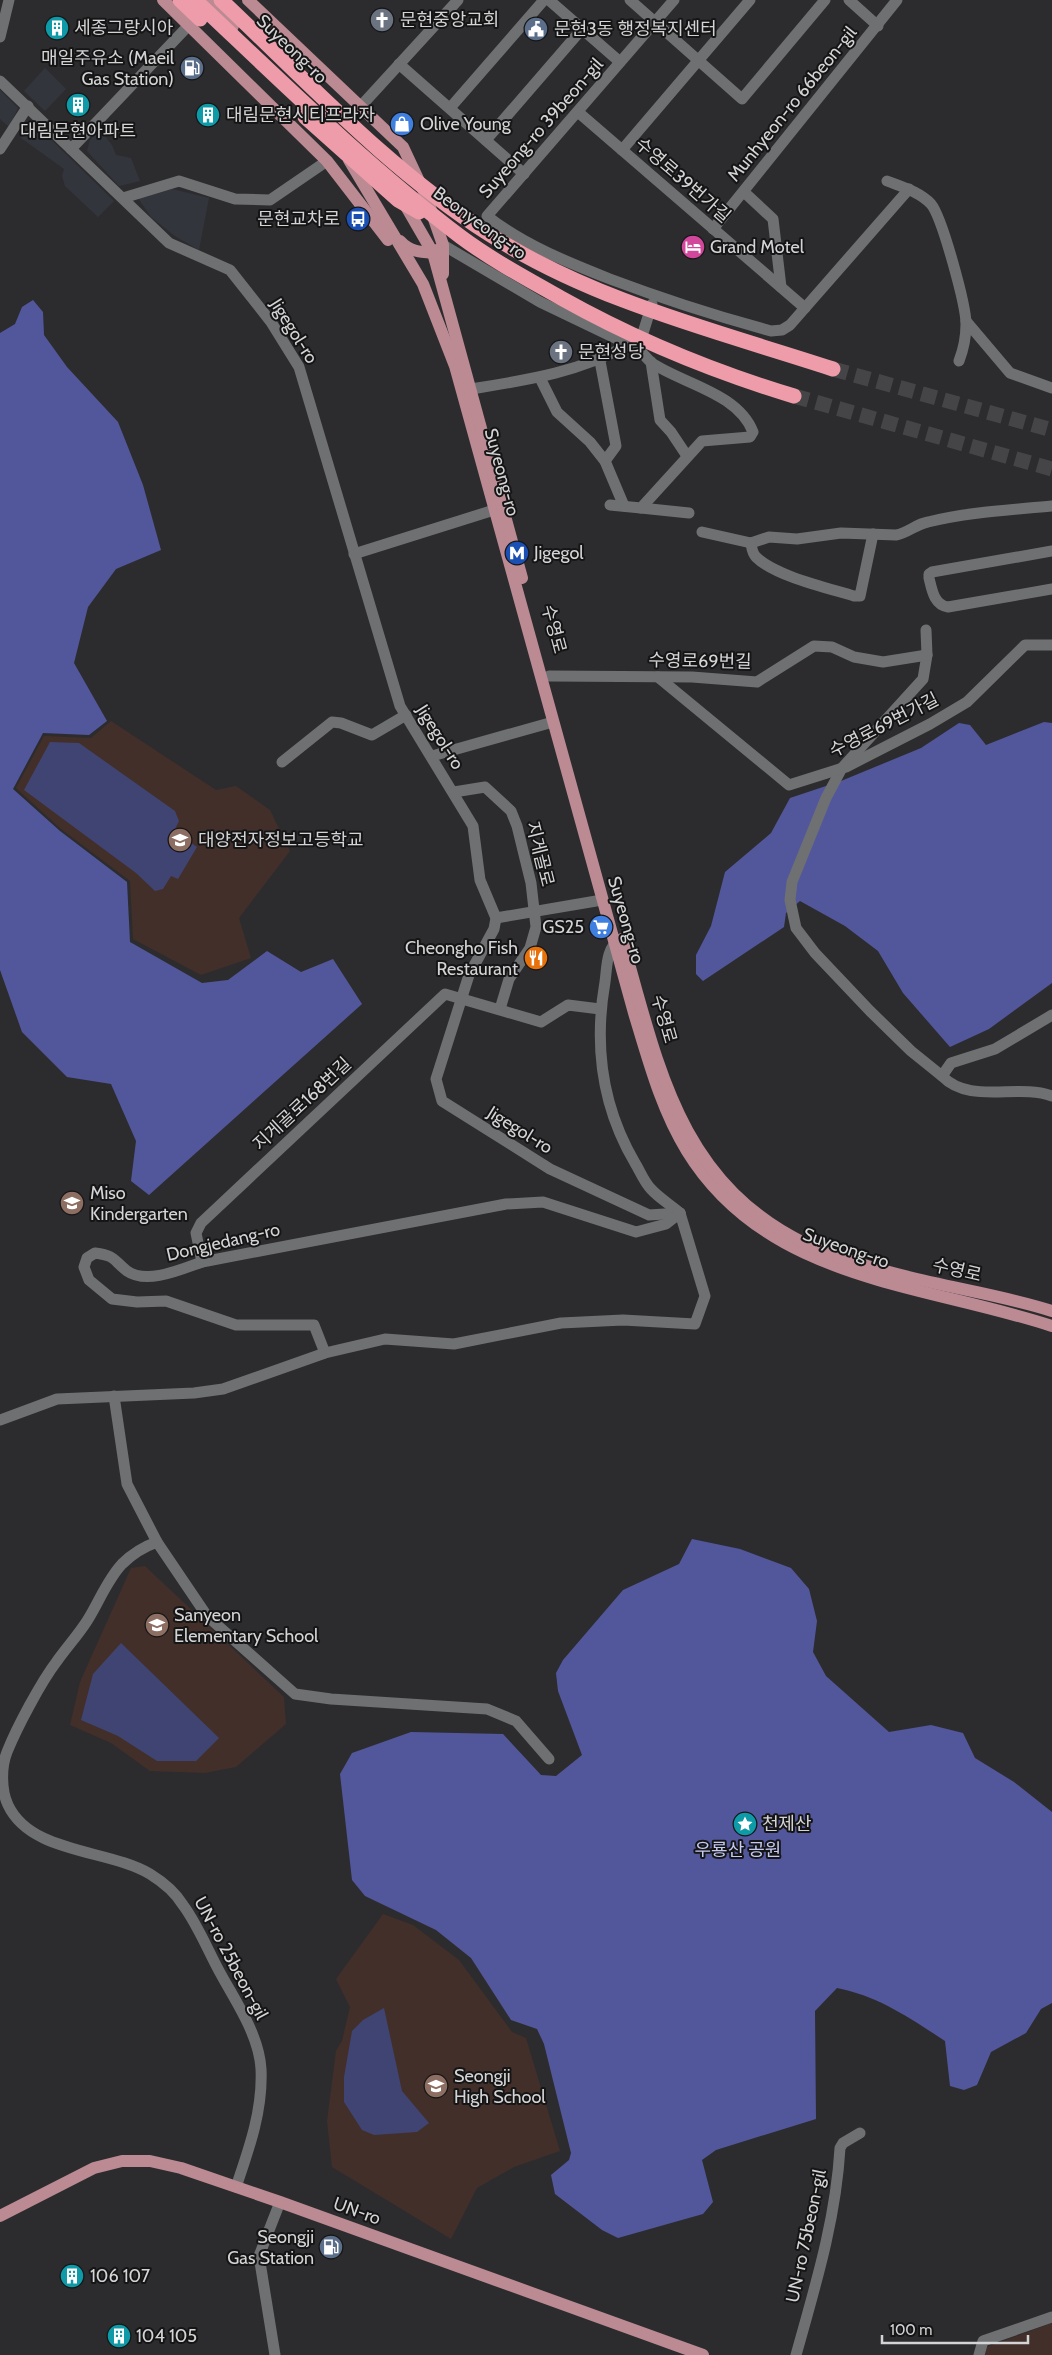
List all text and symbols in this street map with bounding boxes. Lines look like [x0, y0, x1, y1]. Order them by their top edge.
church icon: 문현중앙교회 [369, 7, 395, 33]
place label: 문현중앙교회 [400, 9, 499, 31]
street label: Suyeong-ro [252, 10, 332, 88]
building icon: 세종그랑시아 [44, 15, 70, 41]
public building icon: 문현3동 행정복지센터 [523, 16, 549, 42]
place label: 세종그랑시아 [74, 17, 174, 39]
place label: 문현3동 행정복지센터 [554, 18, 717, 40]
street label: Munhyeon-ro 66beon-gil [723, 21, 862, 186]
place label: 매일주유소 (Maeil Gas Station) [41, 47, 175, 90]
street label: Suyeong-ro 39beon-gil [474, 53, 608, 202]
fuel station icon: 매일주유소 (Maeil Gas Station) [179, 55, 205, 81]
building icon: 대림문현아파트 [65, 92, 91, 118]
building icon: 대림문현시티프라자 [195, 102, 221, 128]
place label: 대림문현시티프라자 [226, 104, 375, 126]
shop icon: Olive Young [389, 111, 415, 137]
place label: Olive Young [420, 113, 512, 135]
place label: 대림문현아파트 [20, 120, 136, 142]
street label: 수영로39번가길 [631, 133, 735, 227]
street label: Beonyeong-ro [429, 182, 531, 264]
bus stop icon: 문현교차로 [345, 206, 371, 232]
place label: 문현교차로 [257, 208, 340, 230]
hotel icon: Grand Motel [680, 234, 706, 260]
place label: Grand Motel [710, 236, 805, 258]
street label: Jigegol-ro [265, 294, 323, 368]
church icon: 문현성당 [548, 339, 574, 365]
place label: 문현성당 [578, 341, 644, 363]
street label: Suyeong-ro [480, 426, 524, 518]
metro station icon: Jigegol [504, 540, 530, 566]
place label: Jigegol [533, 542, 584, 564]
street label: 수영로 [537, 602, 571, 656]
street label: 수영로69번길 [648, 649, 752, 673]
street label: 수영로69번가길 [826, 688, 942, 762]
street label: Jigegol-ro [411, 700, 469, 774]
street label: 지게골로 [521, 819, 559, 889]
school or university icon: 대양전자정보고등학교 [167, 827, 193, 853]
place label: 대양전자정보고등학교 [198, 829, 364, 851]
street label: Suyeong-ro [603, 874, 649, 966]
supermarket icon: GS25 [588, 914, 614, 940]
place label: GS25 [542, 916, 584, 938]
place label: Cheongho Fish Restaurant [405, 937, 518, 980]
restaurant icon: Cheongho Fish Restaurant [523, 945, 549, 971]
street label: 수영로 [647, 992, 681, 1046]
street label: 지게골로168번길 [248, 1053, 356, 1155]
street label: Jigegol-ro [483, 1101, 557, 1159]
place label: Miso Kindergarten [90, 1182, 188, 1225]
school or university icon: Miso Kindergarten [59, 1190, 85, 1216]
street label: Dongjedang-ro [164, 1218, 282, 1266]
street label: Suyeong-ro [800, 1223, 892, 1273]
street label: 수영로 [930, 1254, 984, 1286]
place label: Sanyeon Elementary School [174, 1604, 319, 1647]
school or university icon: Sanyeon Elementary School [144, 1612, 170, 1638]
place icon: 천제산 [732, 1811, 758, 1837]
place label: 천제산 [762, 1813, 812, 1835]
park label: 우룡산 공원 [695, 1839, 781, 1861]
street label: UN-ro 25beon-gil [189, 1893, 273, 2024]
place label: Seongji High School [454, 2065, 546, 2108]
school or university icon: Seongji High School [423, 2073, 449, 2099]
street label: UN-ro 75beon-gil [781, 2167, 831, 2305]
street label: UN-ro [330, 2192, 384, 2230]
place label: Seongji Gas Station [227, 2226, 314, 2269]
fuel station icon: Seongji Gas Station [318, 2234, 344, 2260]
building icon: 106 107 [59, 2263, 85, 2289]
place label: 106 107 [90, 2265, 150, 2287]
scale bar [882, 2312, 1028, 2344]
text: 100 m [890, 2321, 932, 2339]
building icon: 104 105 [106, 2323, 132, 2349]
place label: 104 105 [136, 2325, 197, 2347]

